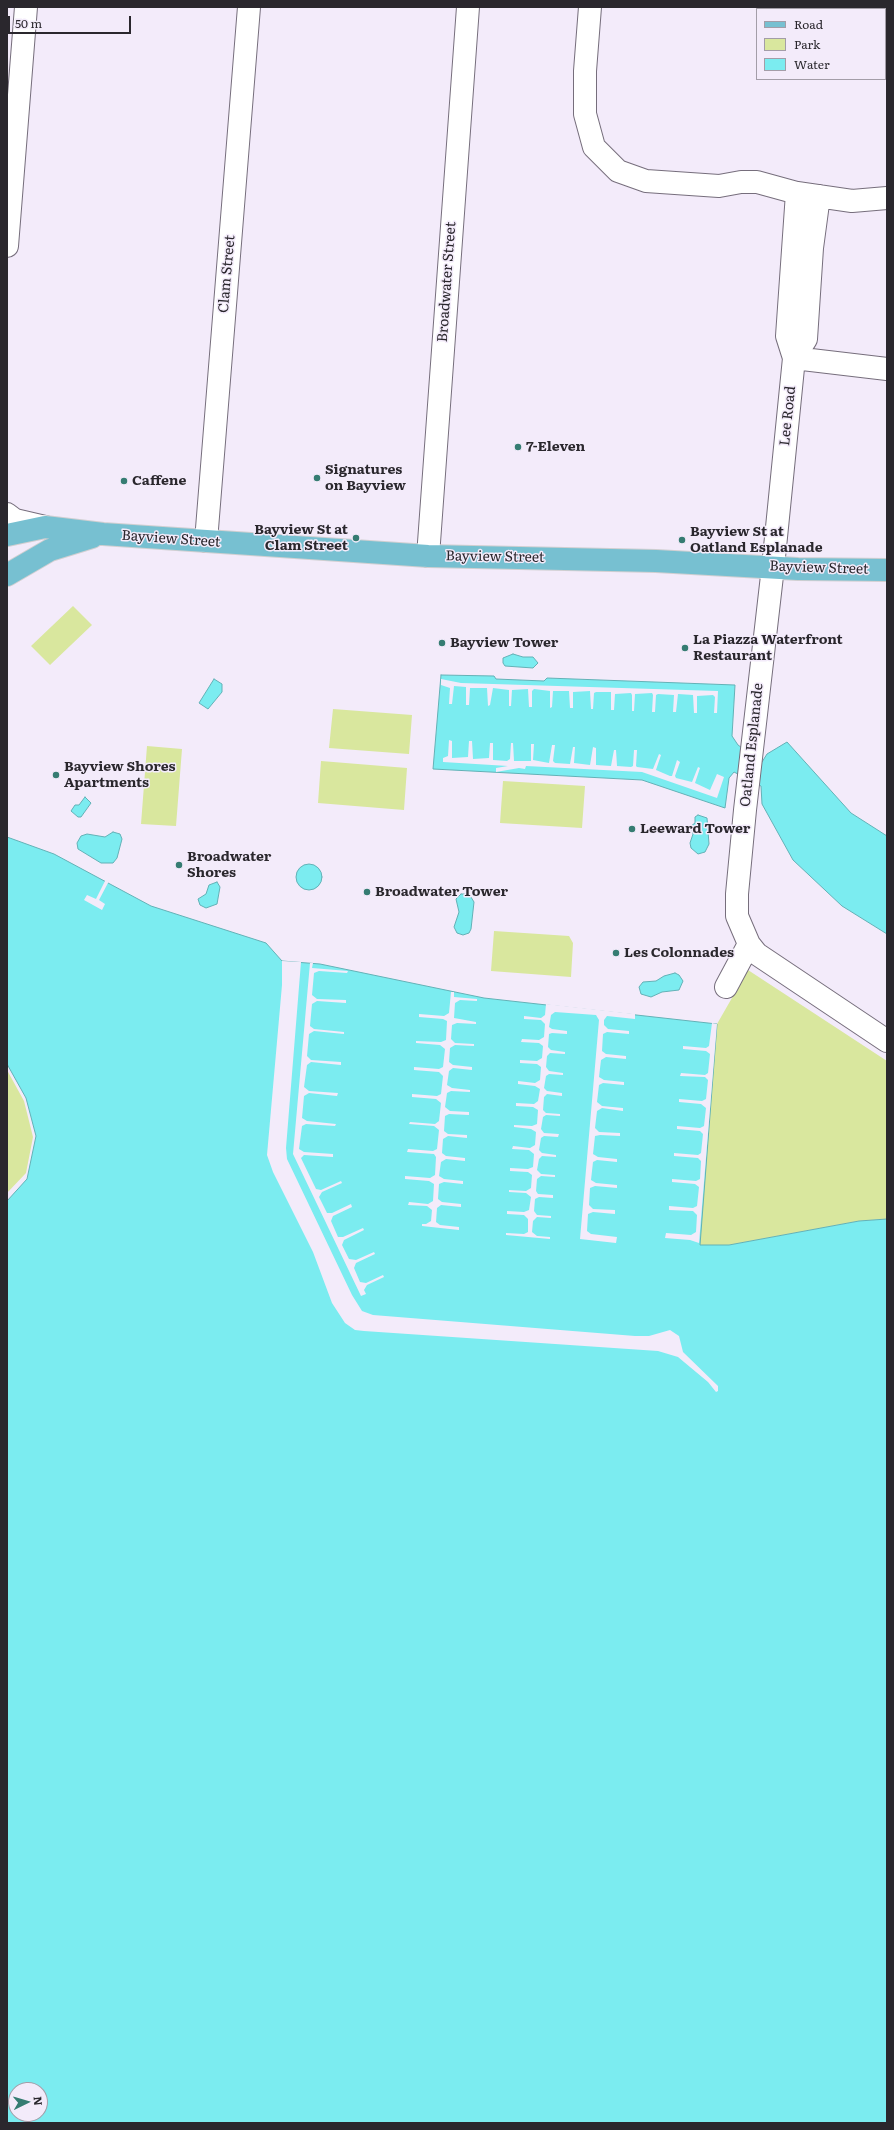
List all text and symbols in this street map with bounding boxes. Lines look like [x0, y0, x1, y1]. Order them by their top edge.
scale bar [10, 8, 133, 34]
legend [756, 8, 886, 80]
text: 50 m [15, 14, 42, 32]
text: Road [794, 15, 823, 33]
text: Park [794, 35, 820, 53]
text: Water [794, 55, 830, 73]
street label: Broadwater Street [434, 221, 460, 343]
street label: Clam Street [215, 234, 239, 314]
street label: Lee Road [776, 385, 800, 447]
place label: 7-Eleven [526, 439, 585, 455]
marker: 7-Eleven [513, 442, 523, 452]
place label: Signatures on Bayview [325, 462, 406, 494]
place label: Caffene [132, 473, 186, 489]
marker: Signatures on Bayview [312, 473, 322, 483]
marker: Caffene [119, 476, 129, 486]
place label: Bayview St at Clam Street [254, 522, 348, 554]
place label: Bayview St at Oatland Esplanade [690, 524, 823, 556]
street label: Bayview Street [121, 527, 221, 551]
marker: Bayview St at Clam Street [351, 533, 361, 543]
marker: Bayview St at Oatland Esplanade [677, 535, 687, 545]
street label: Bayview Street [445, 548, 545, 566]
street label: Bayview Street [769, 558, 869, 578]
place label: La Piazza Waterfront Restaurant [693, 632, 843, 664]
place label: Bayview Tower [450, 635, 558, 651]
marker: Bayview Tower [437, 638, 447, 648]
marker: La Piazza Waterfront Restaurant [680, 643, 690, 653]
street label: Oatland Esplanade [737, 682, 767, 808]
place label: Bayview Shores Apartments [64, 759, 175, 792]
marker: Bayview Shores Apartments [51, 770, 61, 780]
place label: Leeward Tower [640, 821, 750, 837]
marker: Leeward Tower [627, 824, 637, 834]
place label: Broadwater Shores [187, 849, 271, 882]
marker: Broadwater Shores [174, 860, 184, 870]
place label: Broadwater Tower [375, 884, 508, 900]
marker: Broadwater Tower [362, 887, 372, 897]
place label: Les Colonnades [624, 945, 734, 961]
marker: Les Colonnades [611, 948, 621, 958]
north arrow [8, 2082, 48, 2122]
text: N [31, 2096, 47, 2106]

